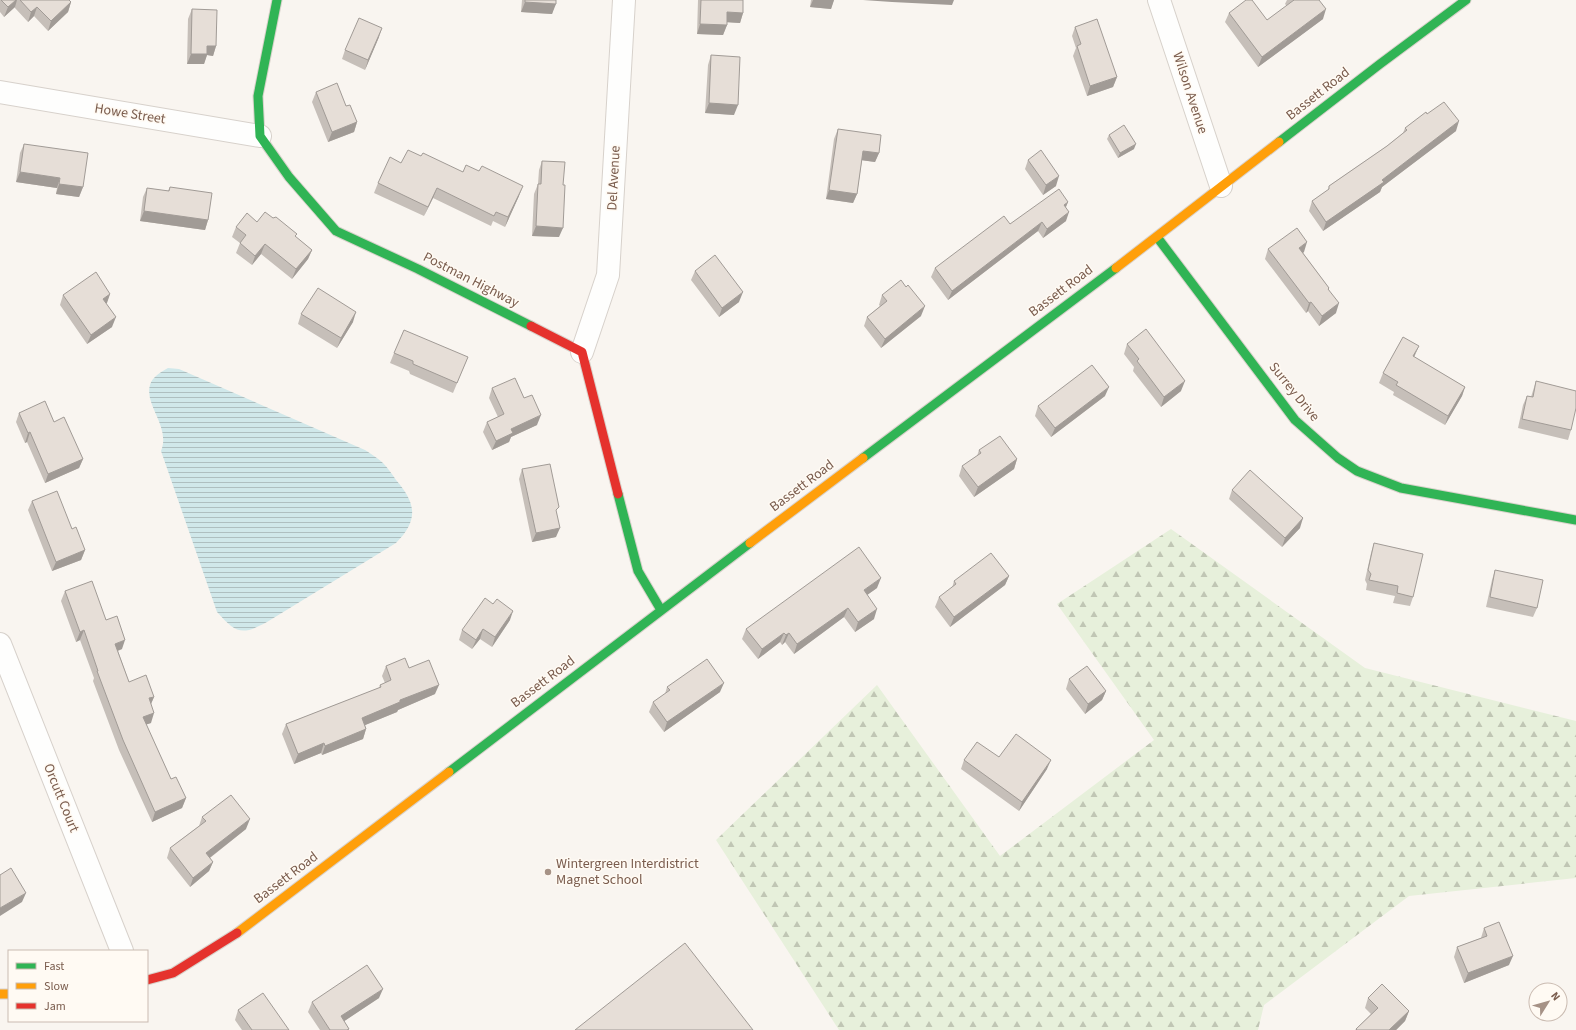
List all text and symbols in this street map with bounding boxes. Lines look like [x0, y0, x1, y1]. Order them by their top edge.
street label: Wilson Avenue [1167, 49, 1213, 137]
street label: Bassett Road [1282, 63, 1354, 125]
street label: Howe Street [93, 99, 167, 130]
street label: Del Avenue [602, 145, 626, 211]
street label: Postman Highway [420, 247, 523, 313]
street label: Bassett Road [1025, 260, 1097, 322]
street label: Surrey Drive [1264, 358, 1324, 426]
street label: Bassett Road [766, 455, 838, 517]
street label: Bassett Road [507, 651, 579, 713]
street label: Orcutt Court [38, 761, 84, 836]
street label: Bassett Road [250, 847, 322, 909]
place label: Wintergreen Interdistrict Magnet School [556, 854, 699, 890]
marker: Wintergreen Interdistrict Magnet School [543, 867, 553, 877]
legend [8, 950, 148, 1022]
text: Fast [44, 958, 64, 975]
text: Slow [44, 978, 69, 995]
north arrow [1528, 982, 1568, 1022]
text: N [1547, 989, 1564, 1004]
text: Jam [44, 998, 66, 1015]

